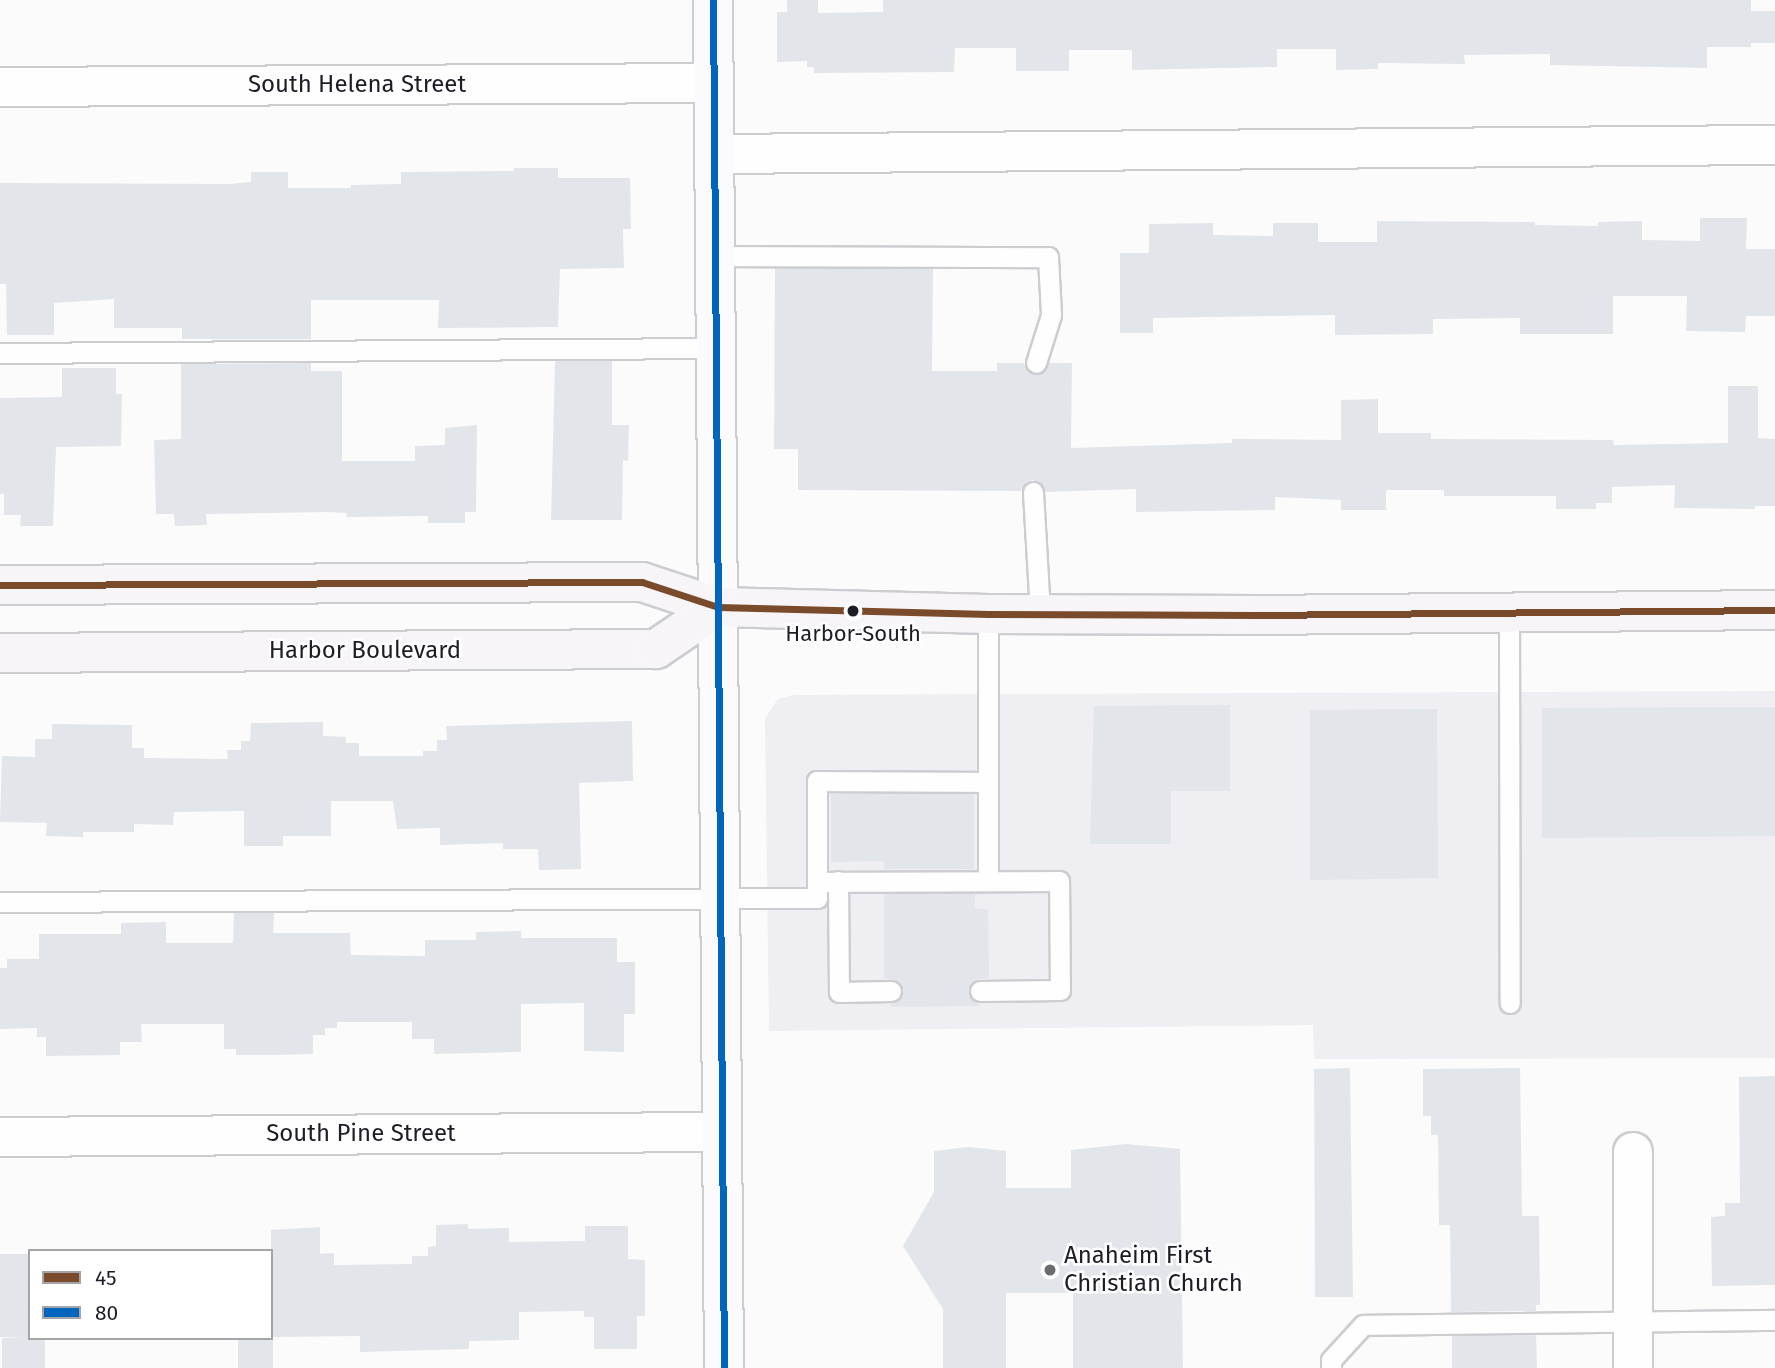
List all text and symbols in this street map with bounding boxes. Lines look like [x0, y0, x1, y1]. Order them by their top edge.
street label: South Helena Street [248, 71, 466, 99]
marker: Harbor-South [846, 604, 860, 618]
place label: Harbor-South [785, 621, 921, 647]
street label: Harbor Boulevard [269, 637, 461, 665]
street label: South Pine Street [266, 1120, 456, 1148]
place label: Anaheim First Christian Church [1064, 1242, 1243, 1298]
legend [28, 1249, 273, 1340]
marker: Anaheim First Christian Church [1042, 1262, 1058, 1278]
text: 45 [95, 1265, 116, 1291]
text: 80 [95, 1300, 118, 1326]

